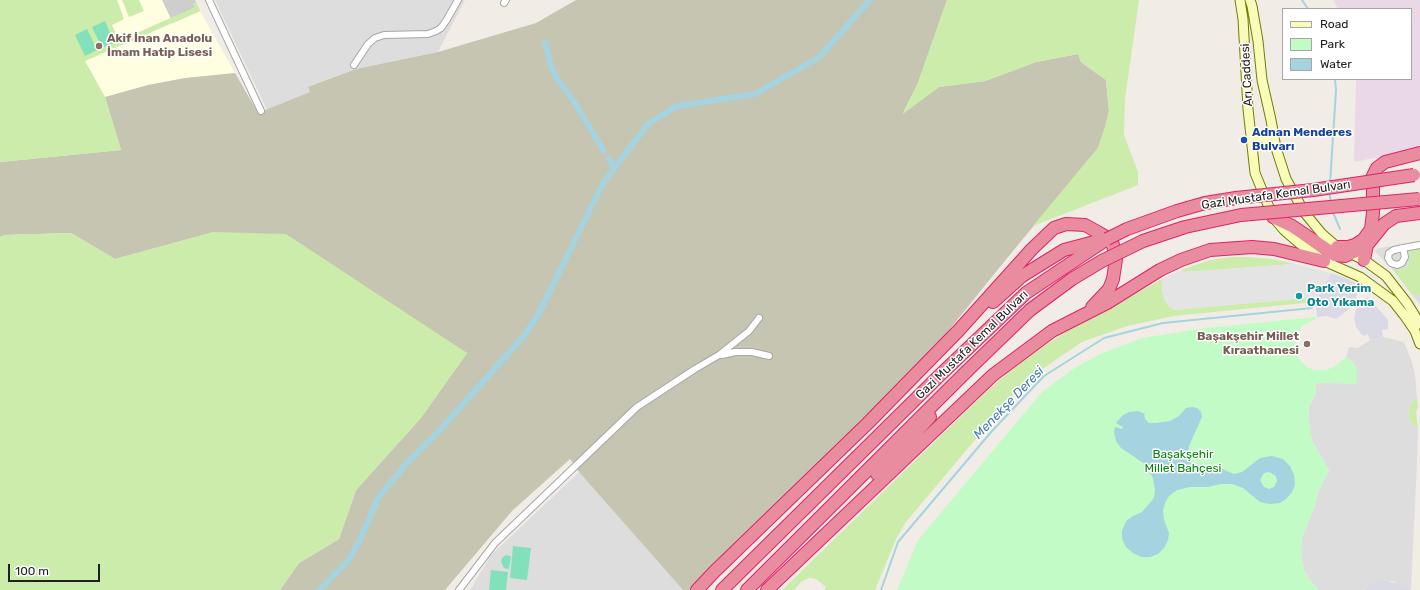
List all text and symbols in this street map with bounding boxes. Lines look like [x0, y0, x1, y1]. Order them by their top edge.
legend [1282, 8, 1412, 80]
text: Road [1320, 17, 1348, 31]
place label: Akif İnan Anadolu İmam Hatip Lisesi [107, 32, 212, 60]
text: Park [1320, 37, 1345, 51]
marker: Akif İnan Anadolu İmam Hatip Lisesi [94, 41, 104, 51]
street label: Arı Caddesi [1238, 43, 1256, 107]
text: Water [1320, 57, 1352, 71]
place label: Adnan Menderes Bulvarı [1252, 126, 1352, 154]
marker: Adnan Menderes Bulvarı [1239, 135, 1249, 145]
street label: Gazi Mustafa Kemal Bulvarı [1201, 177, 1351, 213]
place label: Park Yerim Oto Yıkama [1307, 282, 1374, 310]
street label: Gazi Mustafa Kemal Bulvarı [913, 288, 1031, 402]
marker: Park Yerim Oto Yıkama [1294, 291, 1304, 301]
place label: Başakşehir Millet Kıraathanesi [1197, 330, 1299, 358]
marker: Başakşehir Millet Kıraathanesi [1302, 339, 1312, 349]
water label: Menekşe Deresi [971, 364, 1047, 442]
park label: Başakşehir Millet Bahçesi [1145, 448, 1221, 476]
scale bar [10, 556, 102, 582]
text: 100 m [15, 564, 49, 578]

